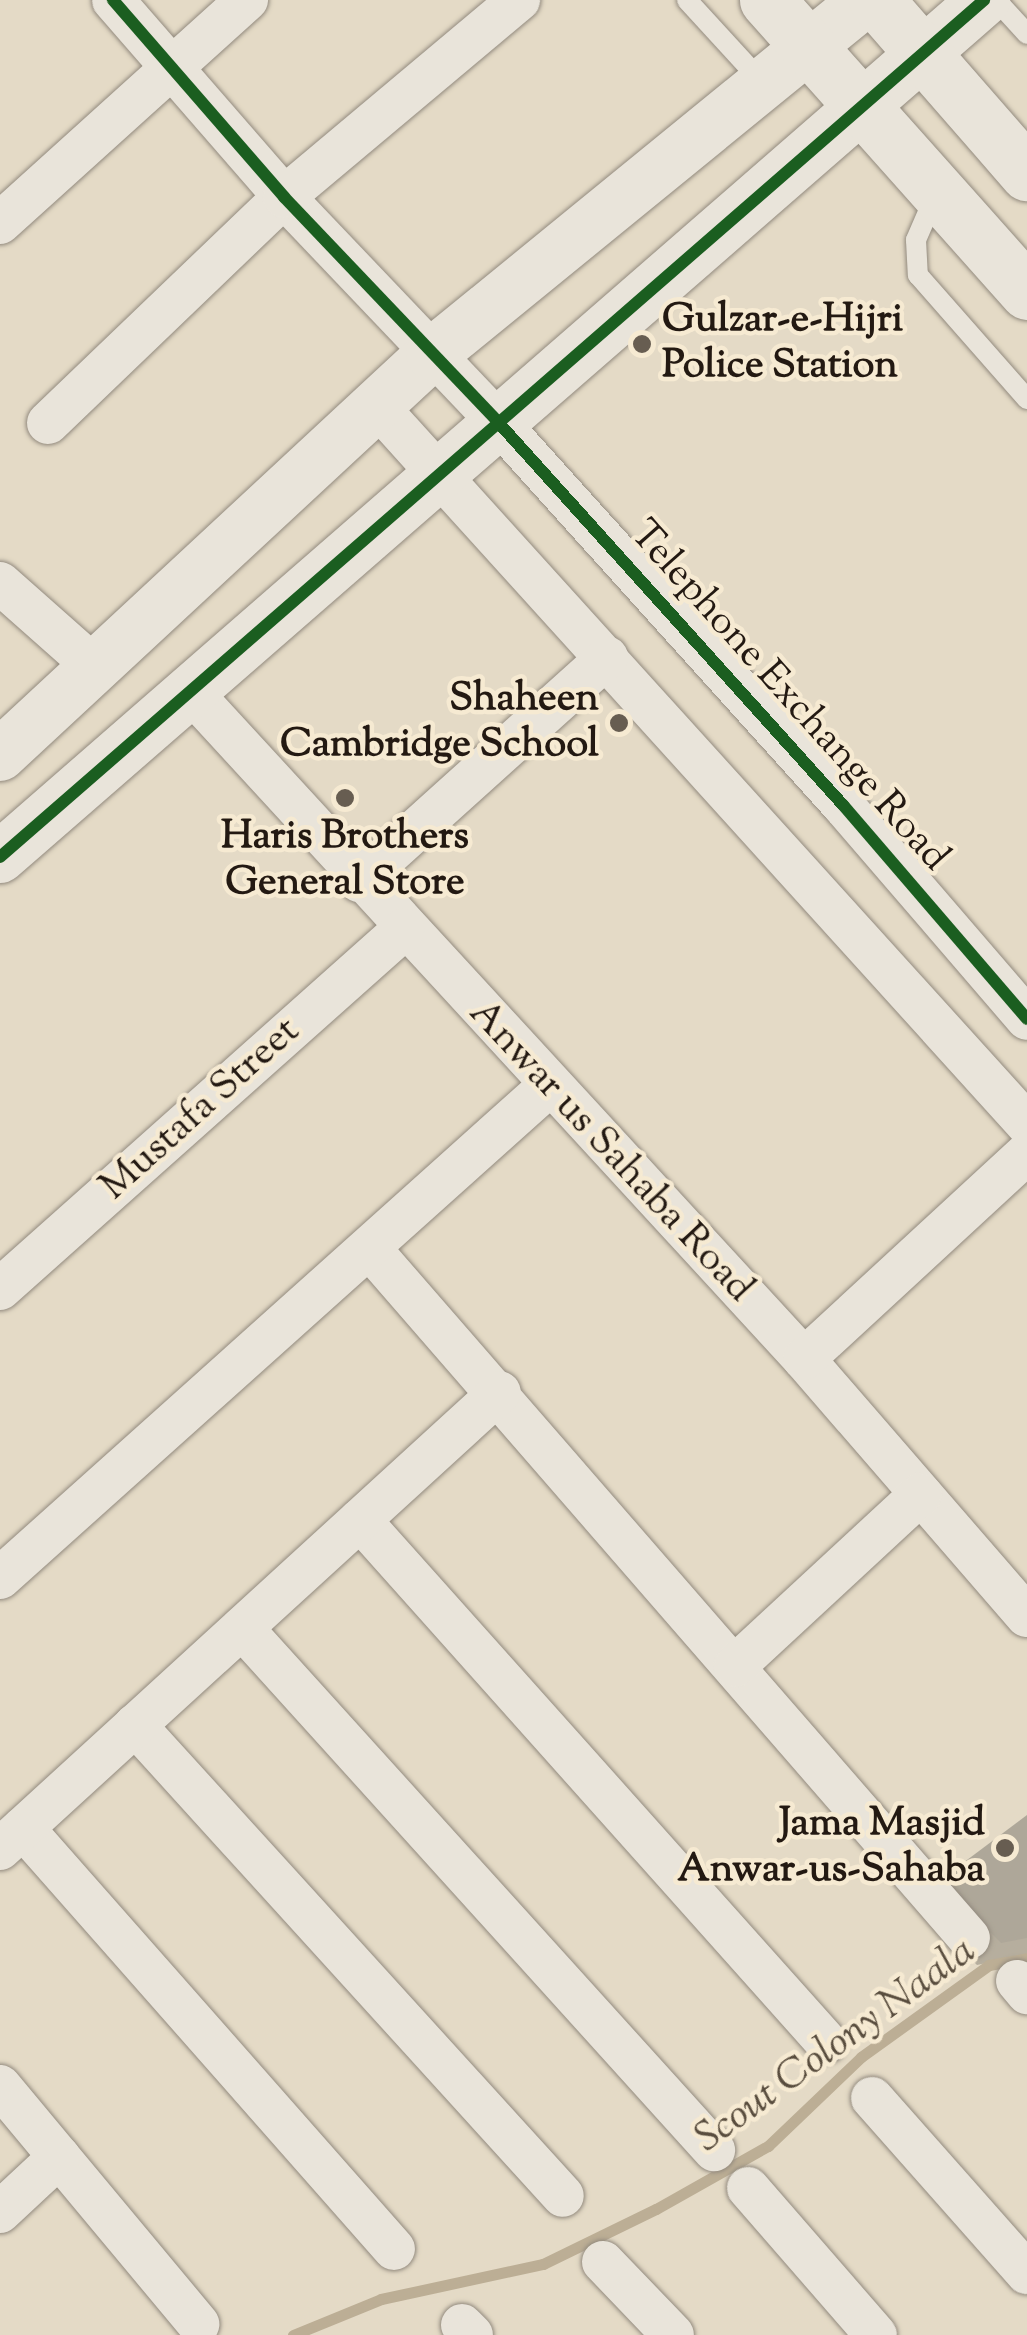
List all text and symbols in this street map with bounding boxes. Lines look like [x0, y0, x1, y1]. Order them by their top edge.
place label: Gulzar-e-Hijri Police Station [662, 297, 903, 391]
marker: Gulzar-e-Hijri Police Station [631, 333, 653, 355]
street label: Telephone Exchange Road [618, 512, 958, 882]
place label: Shaheen Cambridge School [280, 676, 599, 770]
marker: Shaheen Cambridge School [608, 712, 630, 734]
marker: Haris Brothers General Store [334, 787, 356, 809]
place label: Haris Brothers General Store [221, 814, 469, 908]
street label: Anwar us Sahaba Road [457, 991, 763, 1313]
street label: Mustafa Street [92, 1008, 310, 1212]
place label: Jama Masjid Anwar-us-Sahaba [677, 1801, 985, 1895]
marker: Jama Masjid Anwar-us-Sahaba [994, 1837, 1016, 1859]
water label: Scout Colony Naala [686, 1927, 986, 2165]

